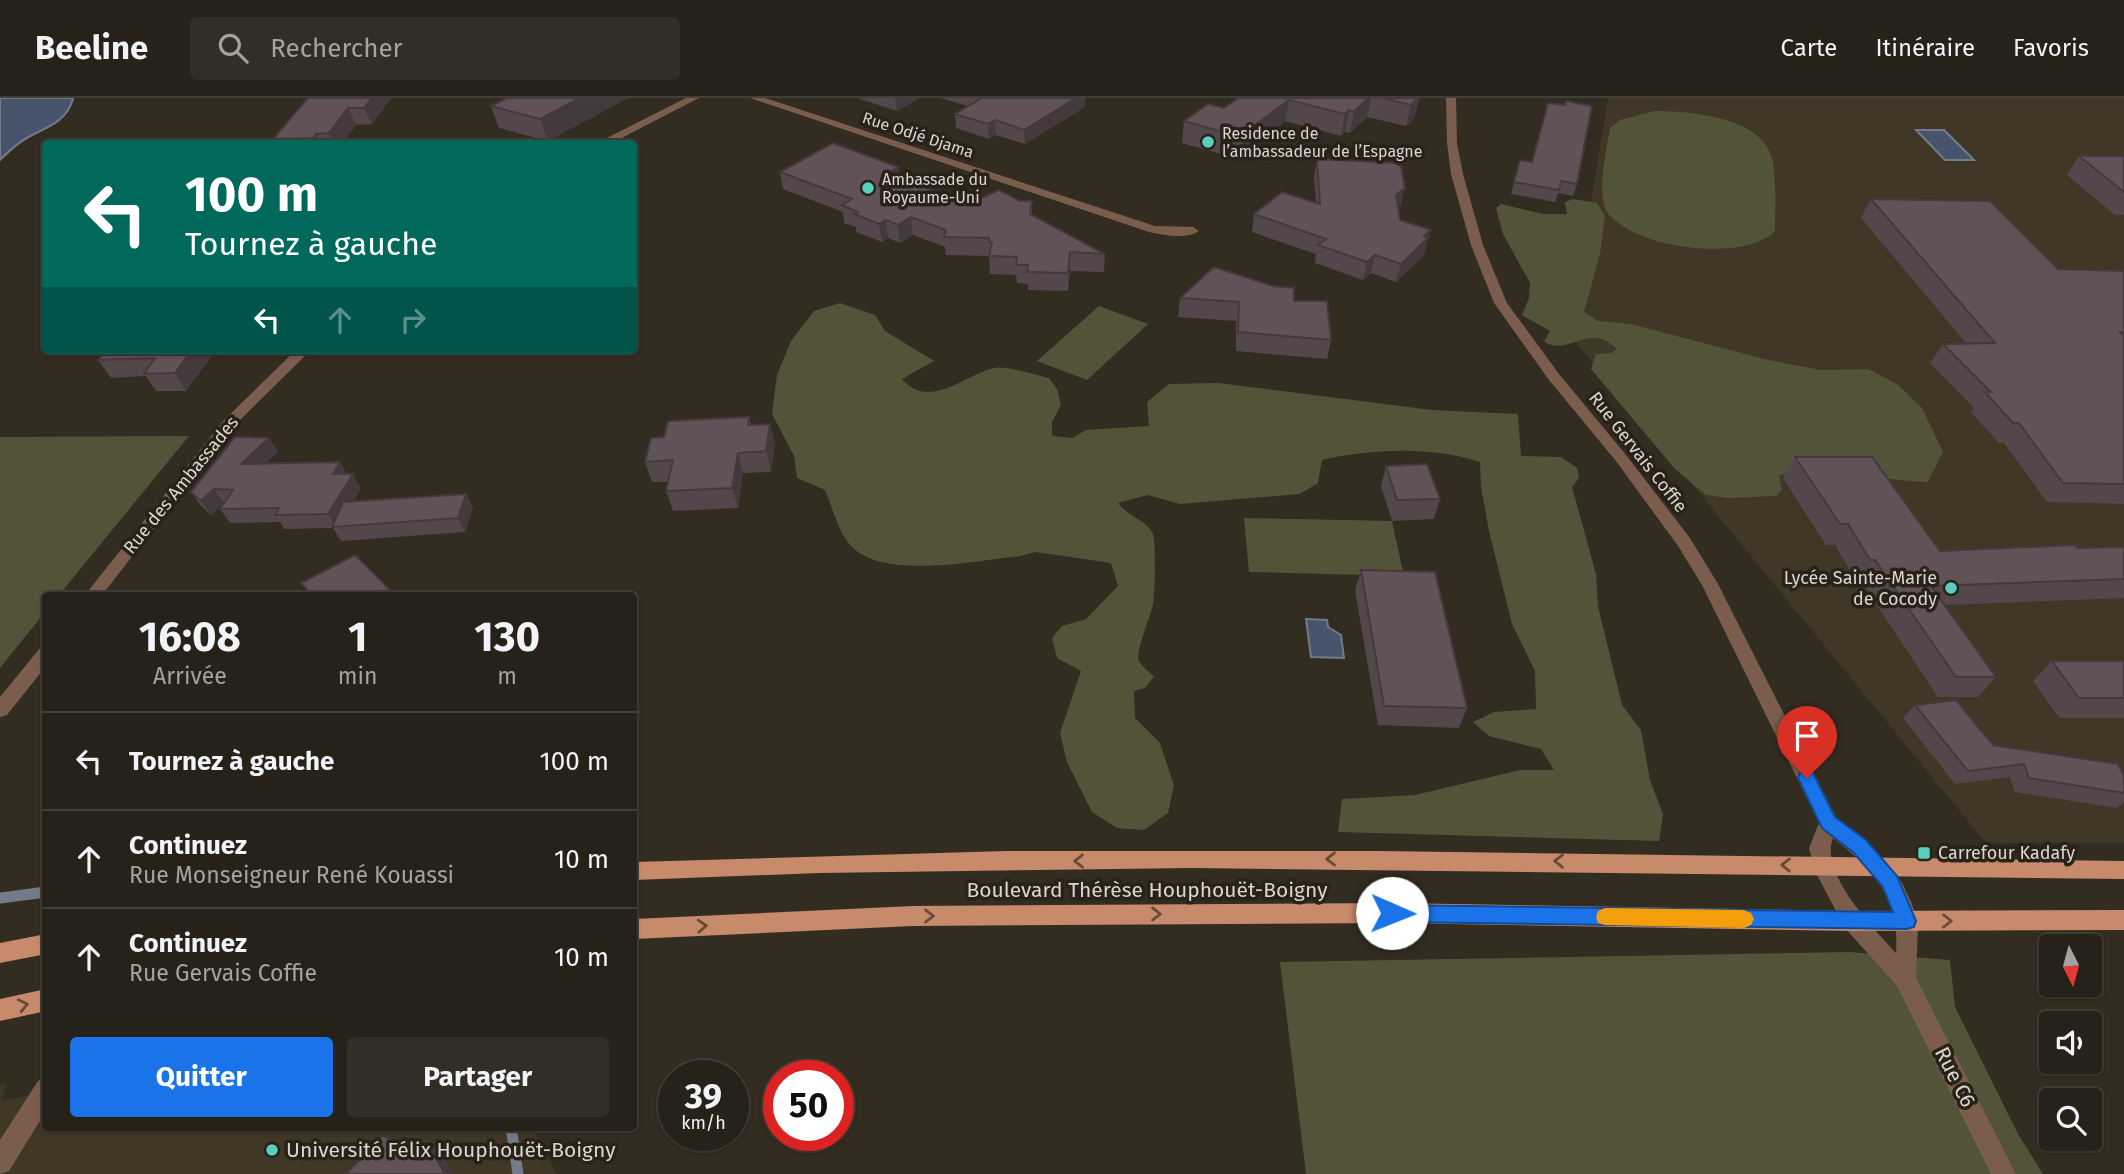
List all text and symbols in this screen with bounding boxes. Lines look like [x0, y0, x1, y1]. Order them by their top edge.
search box [190, 17, 680, 80]
text: Beeline [35, 28, 148, 68]
icon: search [214, 29, 252, 67]
text: Rechercher [270, 33, 403, 64]
text: Carte [1781, 34, 1837, 62]
text: Itinéraire [1875, 34, 1975, 62]
text: Favoris [2013, 34, 2089, 62]
street label: Rue Odjé Djama [860, 108, 976, 162]
place label: Residence de l’ambassadeur de l’Espagne [1222, 124, 1422, 161]
marker: Residence de l’ambassadeur de l’Espagne [1200, 134, 1216, 150]
text: 100 m [185, 165, 318, 224]
icon: left [70, 168, 161, 259]
place label: Ambassade du Royaume-Uni [882, 170, 988, 207]
marker: Ambassade du Royaume-Uni [860, 180, 876, 196]
text: Tournez à gauche [185, 225, 437, 263]
icon: left [248, 301, 286, 339]
icon: ahead [321, 301, 359, 339]
icon: right [394, 301, 432, 339]
street label: Rue Gervais Coffie [1584, 387, 1692, 517]
street label: Rue des Ambassades [119, 412, 243, 558]
place label: Lycée Sainte-Marie de Cocody [1784, 567, 1937, 610]
marker: Lycée Sainte-Marie de Cocody [1943, 580, 1959, 596]
text: 16:08 [139, 612, 241, 662]
text: 1 [348, 612, 367, 662]
text: 130 [474, 612, 540, 662]
text: Arrivée [153, 662, 227, 690]
text: min [338, 662, 377, 690]
text: m [497, 662, 517, 690]
pin [1777, 706, 1837, 778]
icon: arrive [1788, 717, 1826, 755]
icon: left [70, 742, 108, 780]
text: Tournez à gauche [129, 746, 334, 777]
text: 100 m [540, 746, 609, 777]
text: Continuez [129, 830, 247, 861]
icon: ahead [70, 840, 108, 878]
place label: Carrefour Kadafy [1938, 842, 2075, 864]
text: 10 m [554, 844, 609, 875]
marker: Carrefour Kadafy [1916, 845, 1932, 861]
one-way arrow [1326, 851, 1336, 867]
one-way arrow [1074, 853, 1084, 869]
one-way arrow [1553, 854, 1564, 869]
one-way arrow [1781, 857, 1791, 873]
text: Rue Monseigneur René Kouassi [129, 861, 454, 889]
position arrow [1355, 876, 1429, 950]
street label: Boulevard Thérèse Houphouët-Boigny [966, 877, 1328, 903]
one-way arrow [1151, 907, 1162, 922]
one-way arrow [924, 908, 935, 924]
one-way arrow [1943, 913, 1953, 929]
one-way arrow [696, 919, 707, 934]
text: Continuez [129, 928, 247, 959]
north arrow [2039, 934, 2102, 998]
map controls [2039, 934, 2102, 1151]
icon: ahead [70, 938, 108, 976]
text: 10 m [554, 942, 609, 973]
text: Rue Gervais Coffie [129, 959, 317, 987]
one-way arrow [17, 999, 29, 1013]
button: sound [2039, 1011, 2102, 1074]
button: Quitter [70, 1037, 333, 1117]
button: Partager [347, 1037, 609, 1117]
street label: Rue C6 [1929, 1042, 1981, 1112]
speed limit sign: 50 [763, 1060, 854, 1151]
text: 39 [685, 1075, 722, 1117]
button: search [2039, 1088, 2102, 1151]
text: km/h [681, 1112, 726, 1134]
place label: Université Félix Houphouët-Boigny [286, 1137, 616, 1163]
marker: Université Félix Houphouët-Boigny [264, 1142, 280, 1158]

